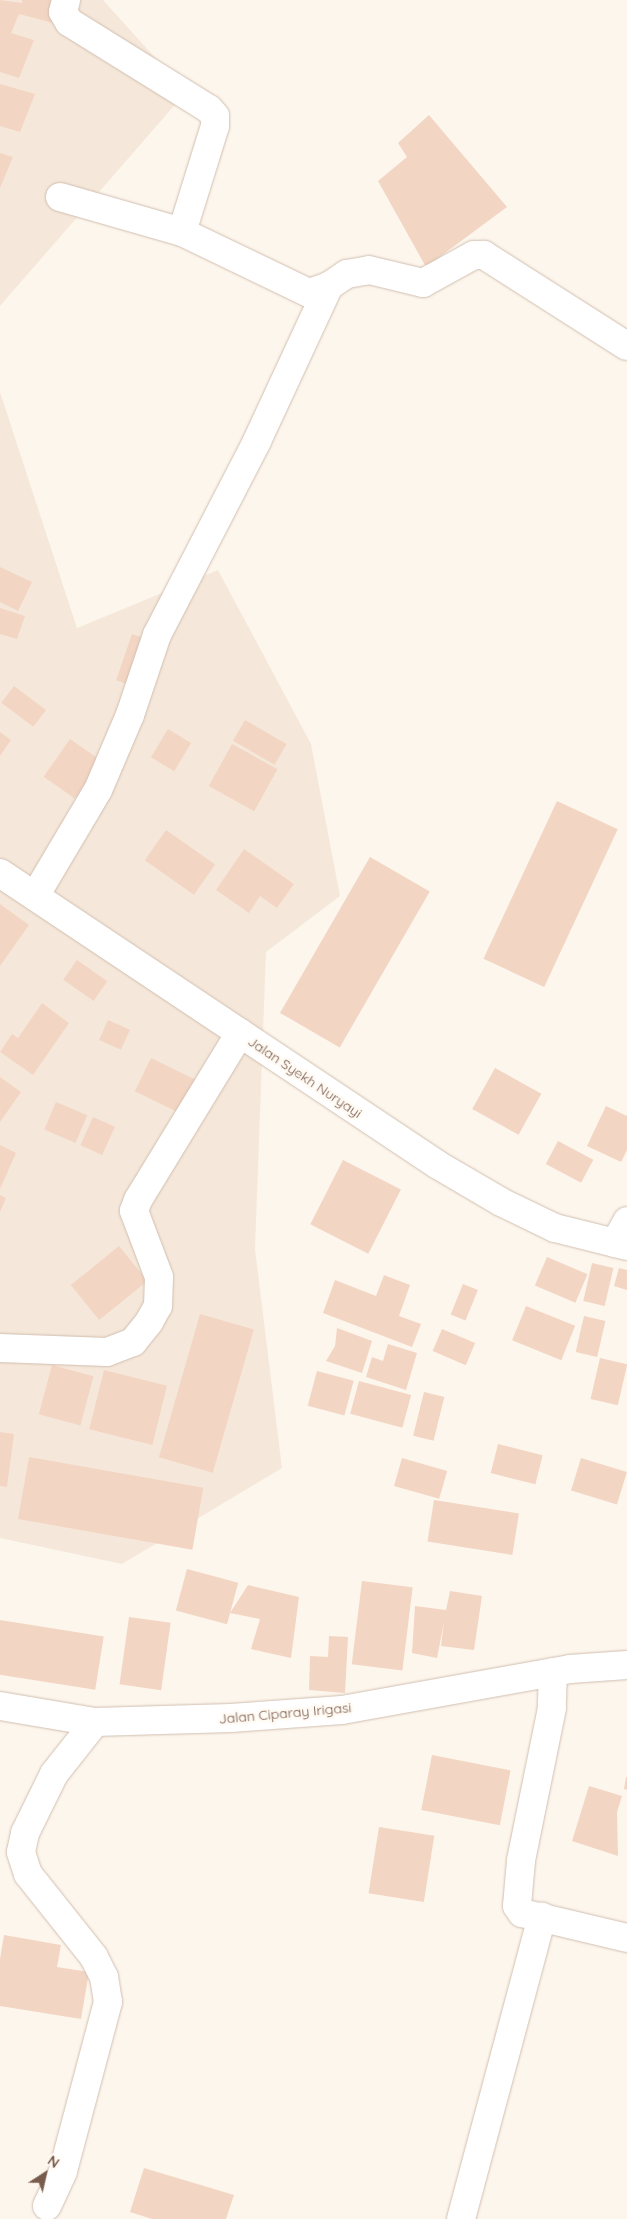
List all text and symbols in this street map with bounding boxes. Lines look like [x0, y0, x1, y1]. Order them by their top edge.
street label: Jalan Syekh Nuryayi [245, 1033, 365, 1121]
street label: Jalan Ciparay Irigasi [218, 1699, 352, 1727]
north arrow [20, 2149, 70, 2199]
text: N [44, 2151, 63, 2172]

